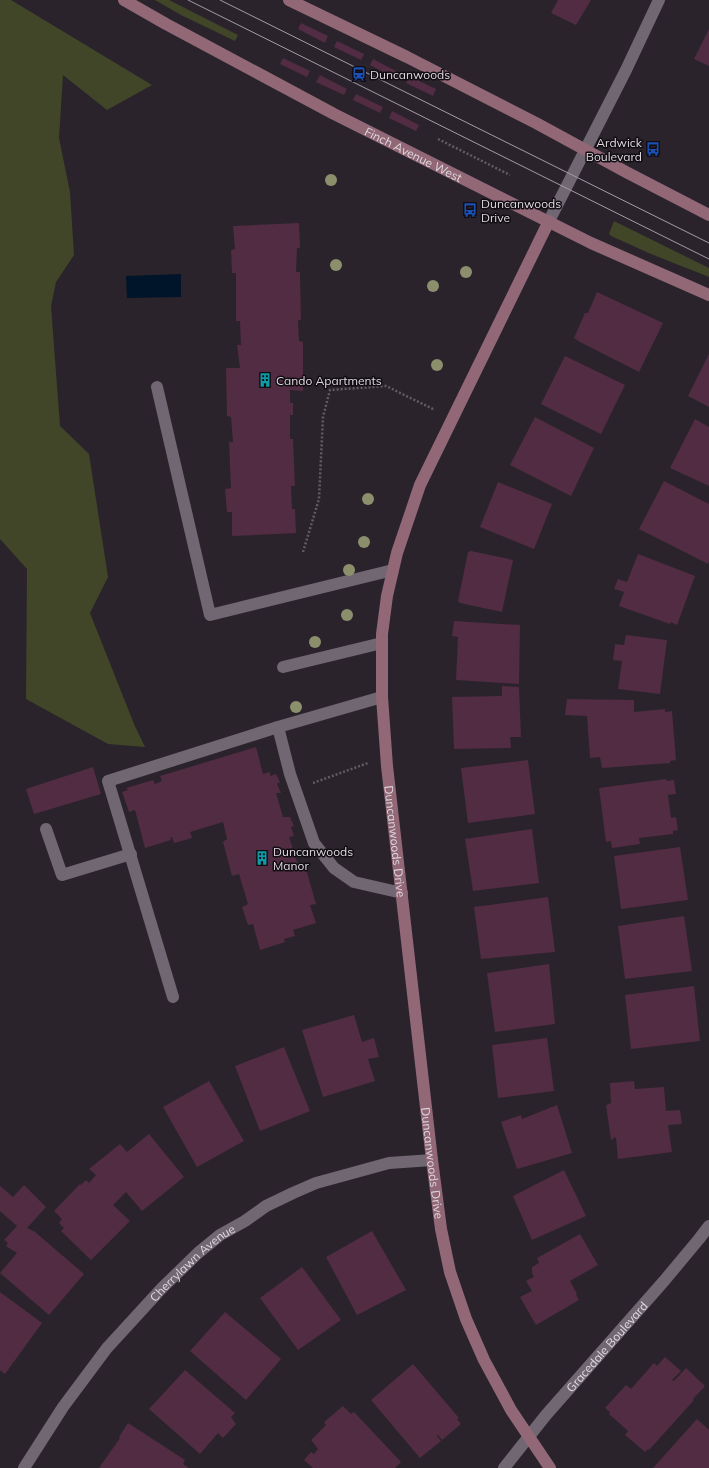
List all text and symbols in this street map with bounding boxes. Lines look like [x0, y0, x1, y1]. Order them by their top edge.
station icon: Duncanwoods [351, 66, 367, 82]
place label: Duncanwoods [370, 67, 450, 82]
street label: Finch Avenue West [362, 123, 465, 185]
place label: Ardwick Boulevard [586, 135, 643, 164]
bus stop icon: Ardwick Boulevard [645, 141, 661, 157]
place label: Duncanwoods Drive [481, 196, 561, 225]
bus stop icon: Duncanwoods Drive [462, 202, 478, 218]
building icon: Cando Apartments [257, 372, 273, 388]
place label: Cando Apartments [276, 373, 382, 388]
street label: Duncanwoods Drive [382, 785, 409, 898]
place label: Duncanwoods Manor [273, 844, 353, 873]
building icon: Duncanwoods Manor [254, 850, 270, 866]
street label: Duncanwoods Drive [419, 1106, 447, 1220]
street label: Cherrylawn Avenue [146, 1221, 237, 1304]
street label: Gracedale Boulevard [562, 1298, 650, 1395]

